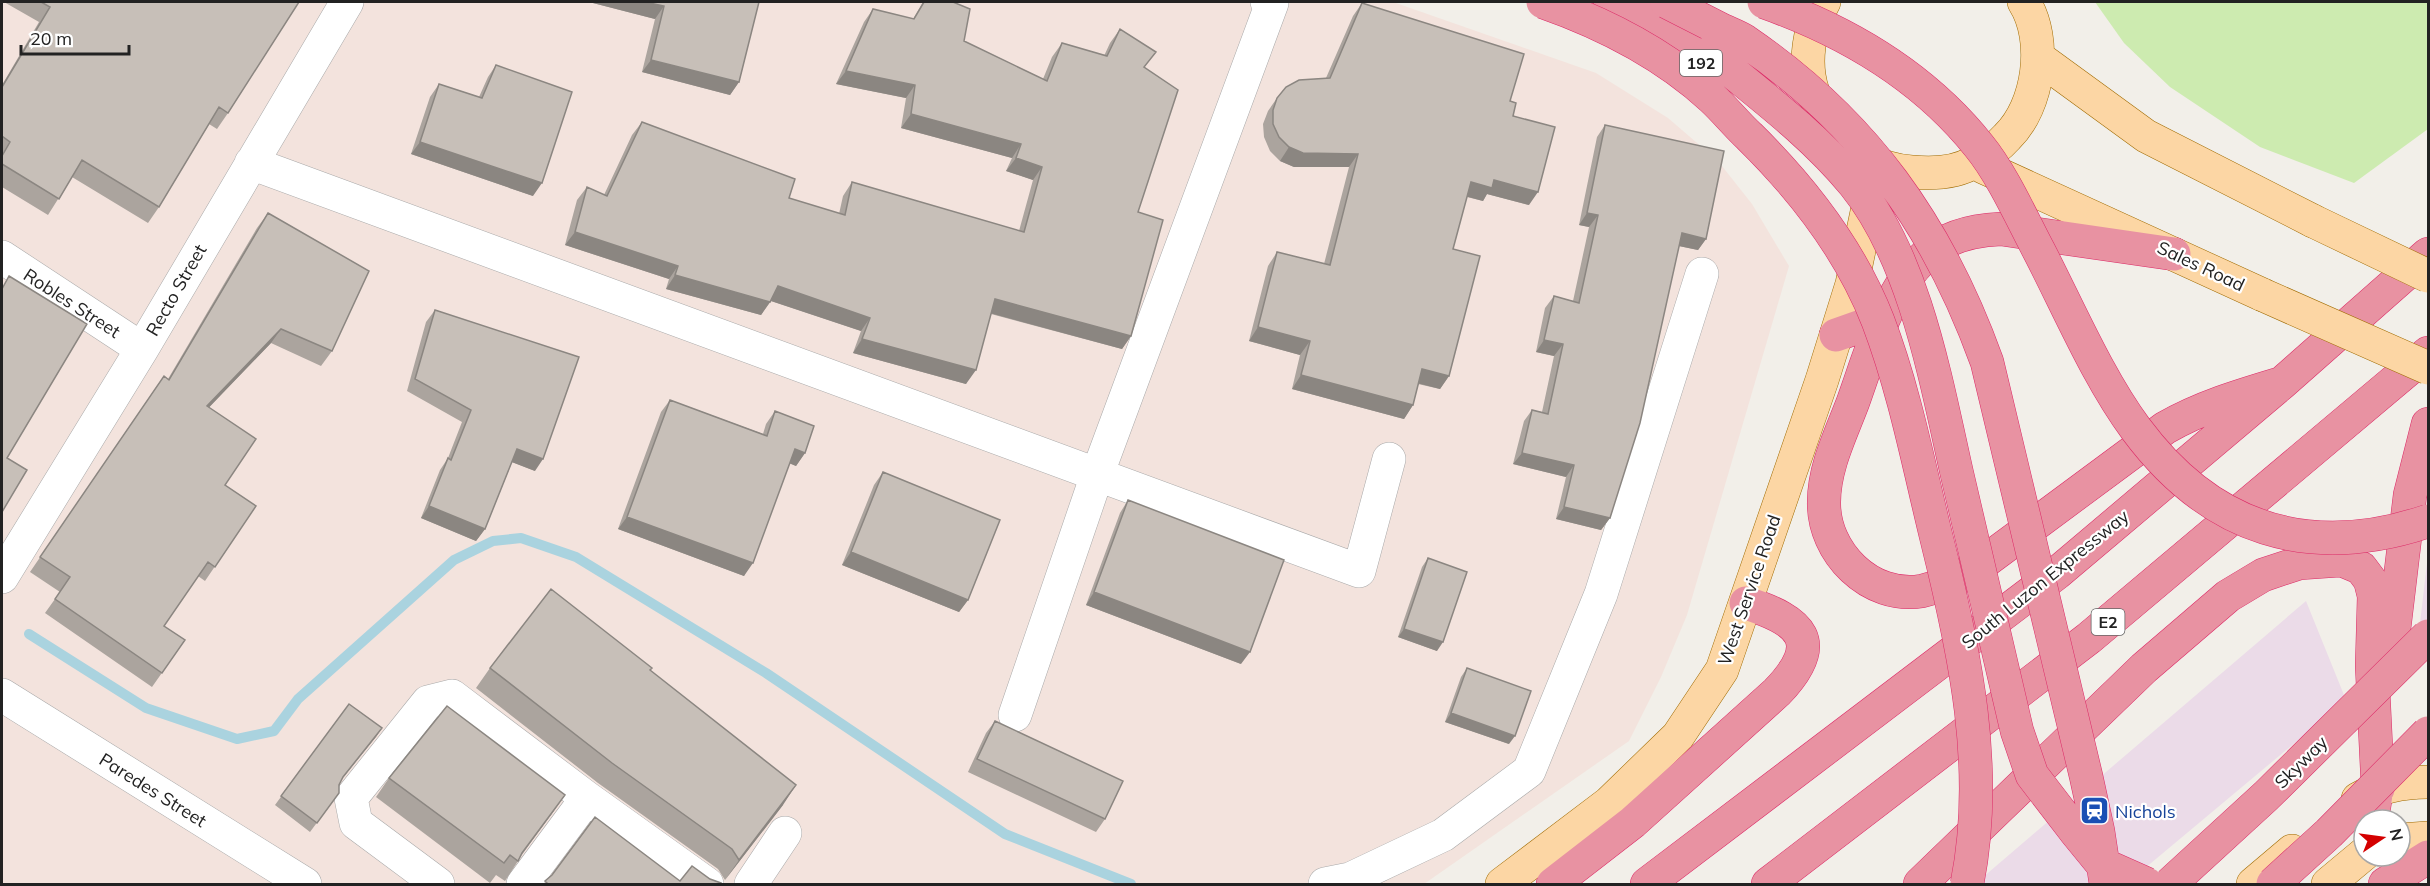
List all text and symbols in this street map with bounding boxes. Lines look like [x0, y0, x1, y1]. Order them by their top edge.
scale bar [21, 18, 129, 56]
text: 20 m [30, 27, 72, 50]
road number: 192 [1680, 50, 1722, 76]
street label: Sales Road [2154, 236, 2248, 296]
street label: Recto Street [141, 240, 211, 340]
street label: Robles Street [19, 263, 125, 343]
street label: South Luzon Expressway [1957, 504, 2134, 654]
street label: West Service Road [1712, 512, 1786, 668]
road number: E2 [2092, 609, 2124, 635]
street label: Skyway [2270, 730, 2333, 793]
street label: Paredes Street [95, 748, 211, 832]
station icon: Nichols [2078, 795, 2110, 827]
place label: Nichols [2115, 800, 2176, 823]
north arrow [2352, 808, 2412, 868]
text: N [2386, 826, 2408, 843]

